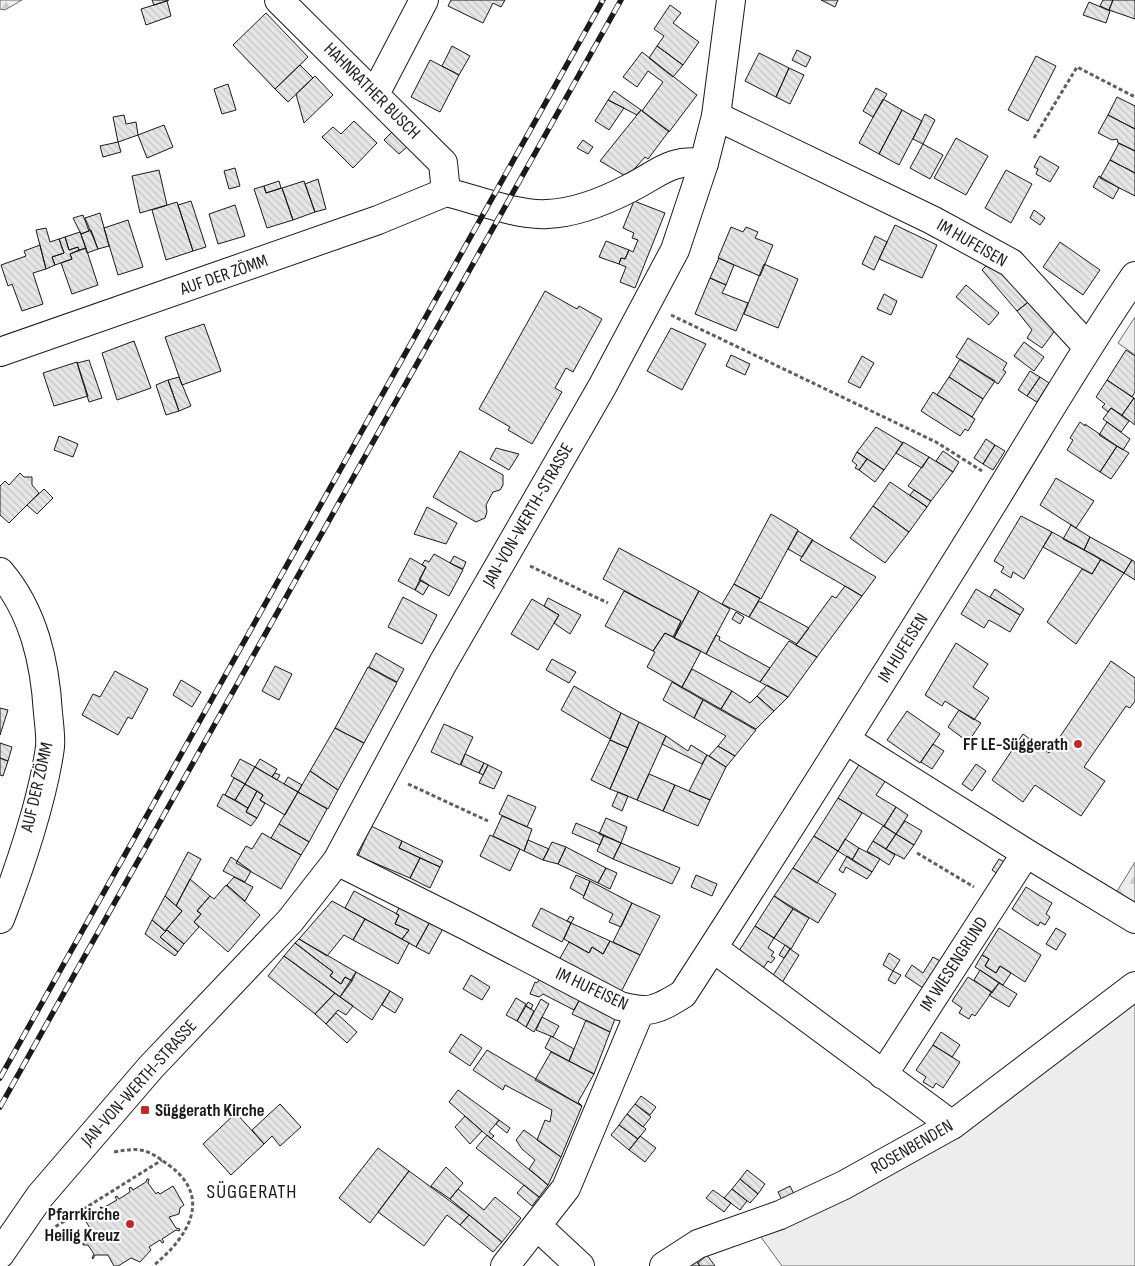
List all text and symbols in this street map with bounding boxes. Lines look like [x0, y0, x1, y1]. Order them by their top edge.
street label: HAHNRATHER BUSCH [319, 38, 425, 144]
street label: IM HUFEISEN [933, 214, 1011, 272]
street label: AUF DER ZÖMM [176, 250, 271, 300]
street label: JAN-VON-WERTH-STRASSE [478, 439, 578, 591]
street label: IM HUFEISEN [874, 609, 932, 687]
place label: FF LE-Süggerath [963, 734, 1068, 755]
marker: FF LE-Süggerath [1072, 738, 1084, 750]
street label: AUF DER ZÖMM [16, 740, 58, 835]
street label: IM WIESENGRUND [916, 913, 992, 1015]
street label: IM HUFEISEN [552, 963, 632, 1015]
street label: JAN-VON-WERTH-STRASSE [76, 1016, 201, 1151]
place label: Süggerath Kirche [155, 1100, 264, 1121]
marker: Süggerath Kirche [139, 1104, 151, 1116]
street label: ROSENBENDEN [867, 1115, 957, 1179]
district label: SÜGGERATH [207, 1180, 297, 1204]
place label: Pfarrkirche Heilig Kreuz [45, 1204, 120, 1246]
marker: Pfarrkirche Heilig Kreuz [124, 1218, 136, 1230]

